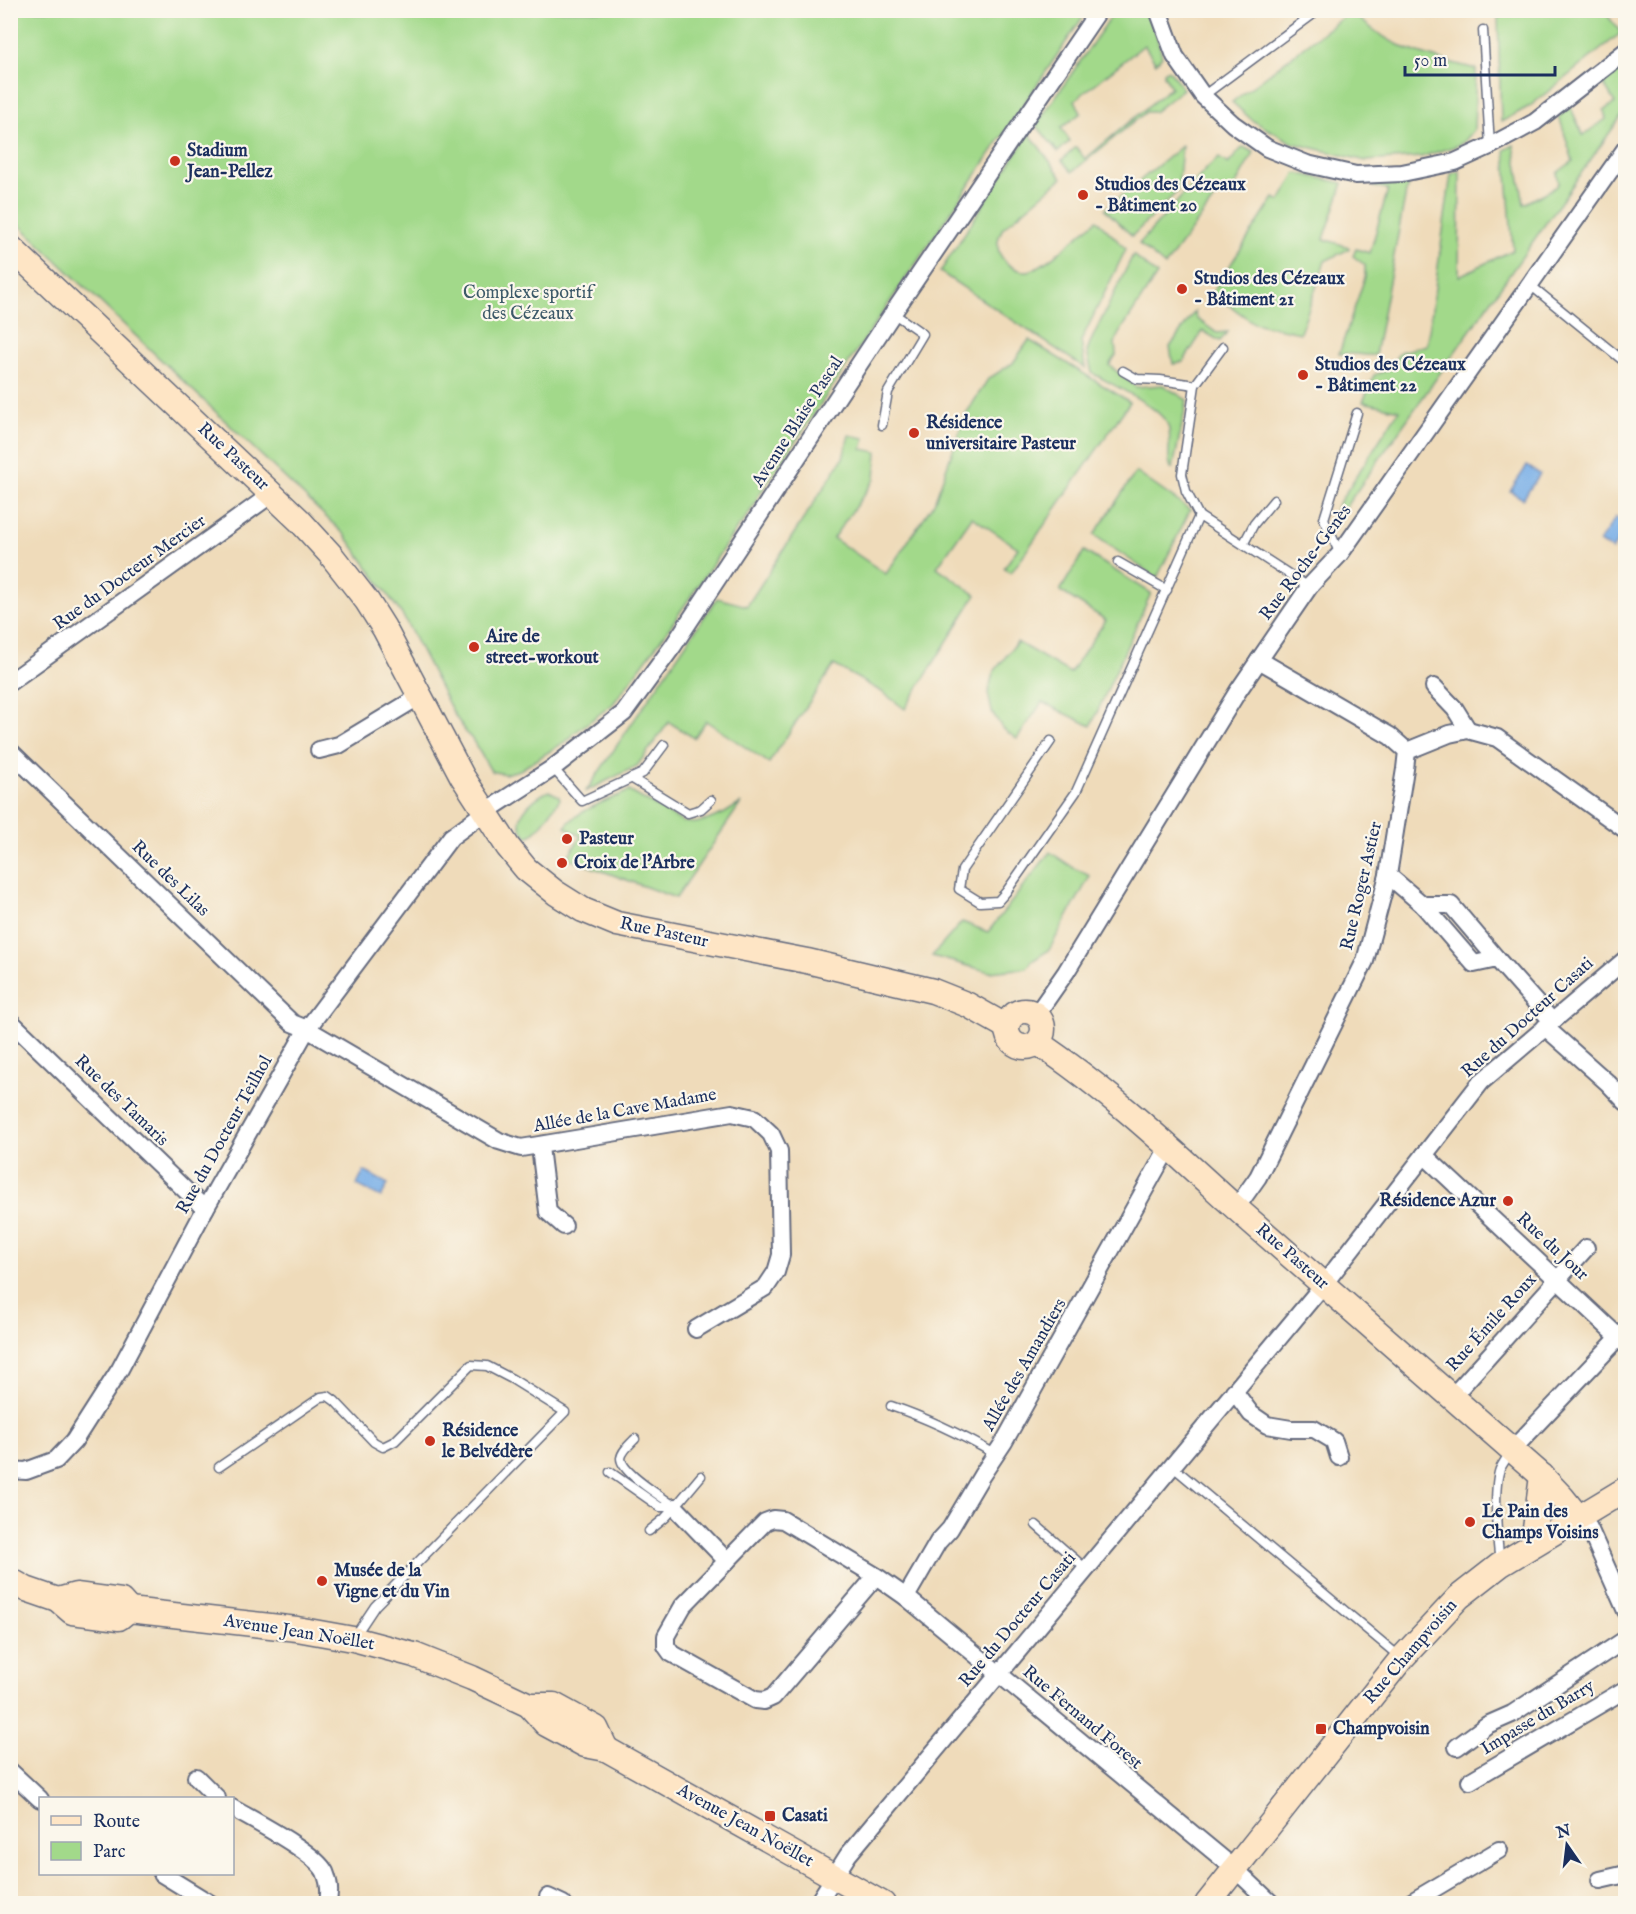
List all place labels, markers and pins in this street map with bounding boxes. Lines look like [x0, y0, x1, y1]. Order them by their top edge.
place label: Stadium Jean-Pellez [185, 140, 273, 184]
marker: Stadium Jean-Pellez [168, 154, 182, 168]
place label: Studios des Cézeaux - Bâtiment 20 [1095, 174, 1246, 218]
marker: Studios des Cézeaux - Bâtiment 20 [1076, 188, 1090, 202]
place label: Studios des Cézeaux - Bâtiment 21 [1194, 268, 1345, 312]
marker: Studios des Cézeaux - Bâtiment 21 [1175, 282, 1189, 296]
place label: Studios des Cézeaux - Bâtiment 22 [1315, 354, 1466, 398]
marker: Studios des Cézeaux - Bâtiment 22 [1296, 368, 1310, 382]
place label: Résidence universitaire Pasteur [926, 412, 1076, 456]
marker: Résidence universitaire Pasteur [907, 426, 921, 440]
place label: Aire de street-workout [485, 626, 600, 670]
marker: Aire de street-workout [467, 640, 481, 654]
place label: Pasteur [579, 828, 634, 851]
marker: Pasteur [560, 832, 574, 846]
place label: Croix de l'Arbre [574, 852, 695, 875]
marker: Croix de l'Arbre [555, 856, 569, 870]
place label: Résidence Azur [1379, 1190, 1496, 1213]
marker: Résidence Azur [1501, 1194, 1515, 1208]
place label: Résidence le Belvédère [441, 1420, 534, 1464]
marker: Résidence le Belvédère [423, 1434, 437, 1448]
place label: Le Pain des Champs Voisins [1482, 1501, 1599, 1545]
marker: Le Pain des Champs Voisins [1463, 1515, 1477, 1529]
place label: Musée de la Vigne et du Vin [333, 1560, 450, 1604]
marker: Musée de la Vigne et du Vin [315, 1574, 329, 1588]
place label: Champvoisin [1333, 1718, 1430, 1741]
marker: Champvoisin [1314, 1722, 1328, 1736]
place label: Casati [782, 1805, 828, 1828]
marker: Casati [763, 1809, 777, 1823]

